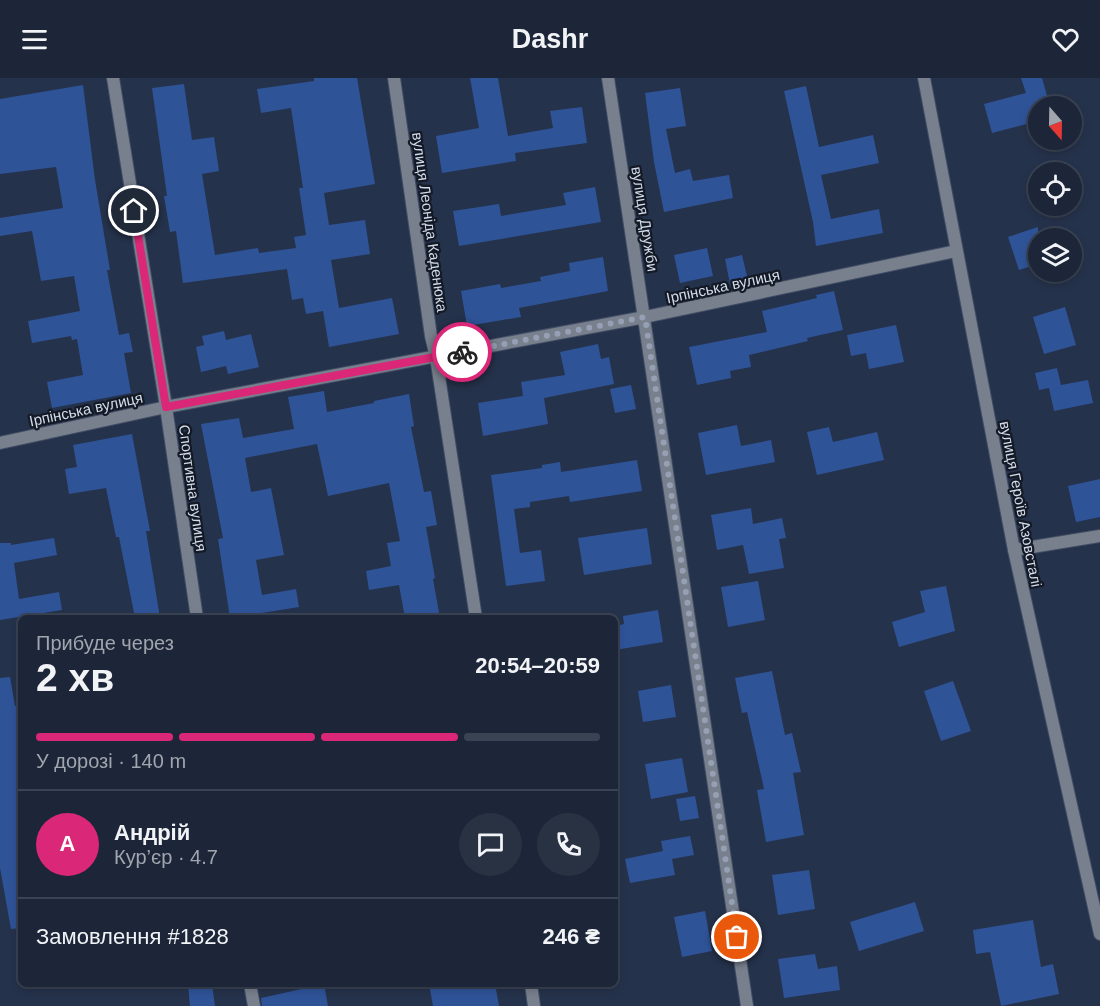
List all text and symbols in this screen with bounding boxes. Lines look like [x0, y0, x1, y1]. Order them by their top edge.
icon: menu [18, 23, 51, 56]
icon: heart [1049, 23, 1082, 56]
text: Dashr [512, 24, 588, 54]
north arrow [1028, 96, 1082, 150]
map controls [1028, 96, 1082, 282]
street label: вулиця Леоніда Каденюка [409, 131, 451, 314]
button: locate [1028, 162, 1082, 216]
street label: вулиця Дружби [628, 165, 662, 273]
pin [108, 185, 159, 236]
icon: home [117, 194, 150, 227]
button: layers [1028, 228, 1082, 282]
street label: Ірпінська вулиця [665, 266, 781, 306]
courier [432, 322, 492, 382]
icon: bike [446, 336, 479, 369]
street label: Ірпінська вулиця [28, 389, 144, 429]
street label: вулиця Героїв Азовсталі [997, 420, 1045, 588]
street label: Спортивна вулиця [176, 423, 210, 553]
text: Прибуде через [36, 632, 174, 654]
text: 20:54–20:59 [475, 653, 600, 678]
text: 2 хв [36, 656, 114, 699]
text: У дорозі · 140 m [36, 750, 186, 772]
button: chat [459, 813, 522, 876]
button: phone [537, 813, 600, 876]
text: Андрій [114, 820, 190, 845]
text: А [60, 831, 75, 856]
text: Кур’єр · 4.7 [114, 846, 218, 868]
pin [711, 911, 762, 962]
icon: bag [720, 920, 753, 953]
text: Замовлення #1828 [36, 924, 229, 949]
text: 246 ₴ [543, 924, 600, 949]

